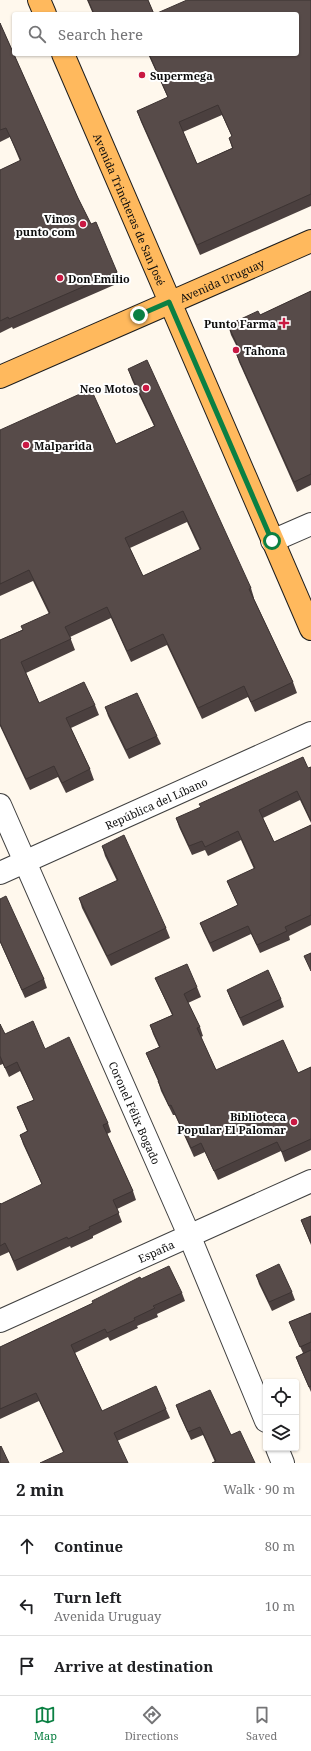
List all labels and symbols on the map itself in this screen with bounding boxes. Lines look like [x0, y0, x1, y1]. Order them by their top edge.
place label: Supermega [150, 68, 213, 83]
marker: Supermega [137, 70, 147, 80]
street label: Avenida Trincheras de San José [90, 131, 169, 288]
place label: Vinos punto com [16, 211, 75, 239]
marker: Vinos punto com [78, 219, 88, 229]
street label: Avenida Uruguay [177, 255, 267, 305]
place label: Don Emilio [68, 271, 130, 286]
marker: Don Emilio [55, 273, 65, 283]
route end [130, 306, 148, 324]
place label: Punto Farma [204, 316, 276, 331]
marker: Punto Farma [279, 318, 289, 328]
place label: Tahona [244, 343, 286, 358]
marker: Tahona [231, 345, 241, 355]
place label: Neo Motos [80, 381, 138, 396]
marker: Neo Motos [141, 383, 151, 393]
place label: Malparida [34, 438, 92, 453]
marker: Malparida [21, 440, 31, 450]
route start [263, 532, 281, 550]
street label: República del Líbano [102, 773, 210, 832]
street label: Coronel Félix Bogado [106, 1059, 164, 1166]
place label: Biblioteca Popular El Palomar [177, 1109, 286, 1137]
marker: Biblioteca Popular El Palomar [289, 1117, 299, 1127]
street label: España [135, 1236, 176, 1265]

